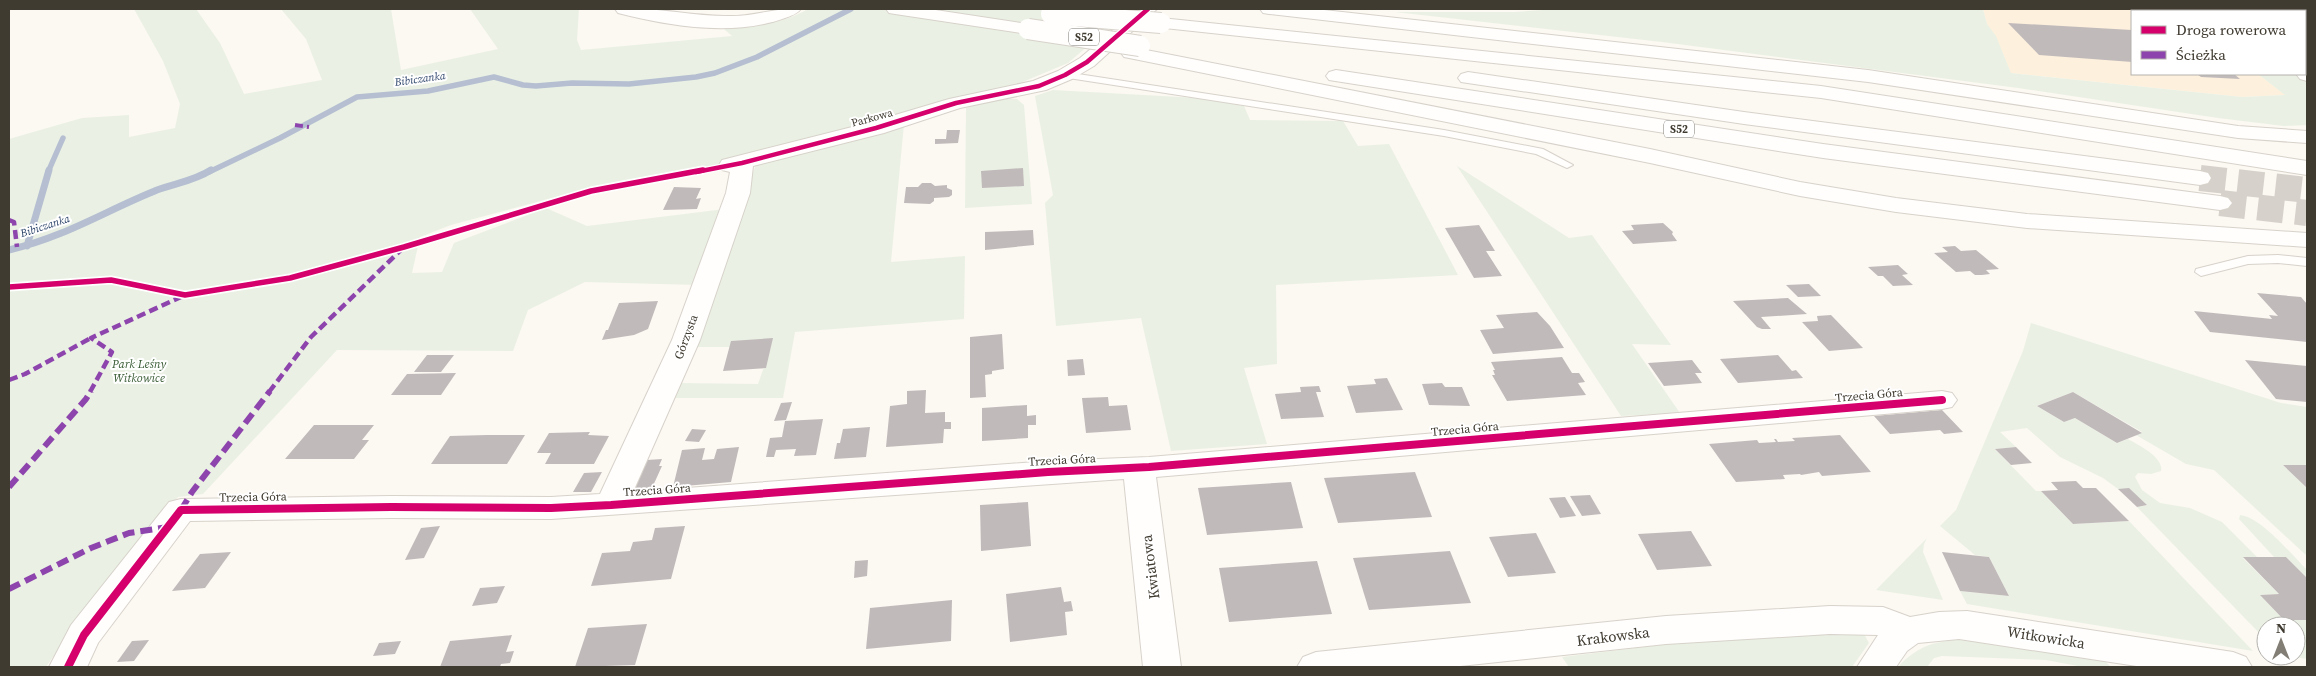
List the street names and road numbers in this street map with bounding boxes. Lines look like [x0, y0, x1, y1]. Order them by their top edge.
road number: S52 [1069, 28, 1099, 46]
street label: Parkowa [850, 105, 895, 131]
road number: S52 [1664, 120, 1694, 138]
street label: Górzysta [671, 312, 702, 362]
street label: Trzecia Góra [1835, 384, 1904, 406]
street label: Trzecia Góra [1431, 418, 1500, 440]
street label: Trzecia Góra [1028, 450, 1097, 470]
street label: Trzecia Góra [623, 480, 692, 500]
street label: Trzecia Góra [219, 488, 288, 506]
street label: Kwiatowa [1136, 533, 1164, 600]
street label: Witkowicka [2006, 620, 2087, 654]
street label: Krakowska [1575, 621, 1651, 651]

